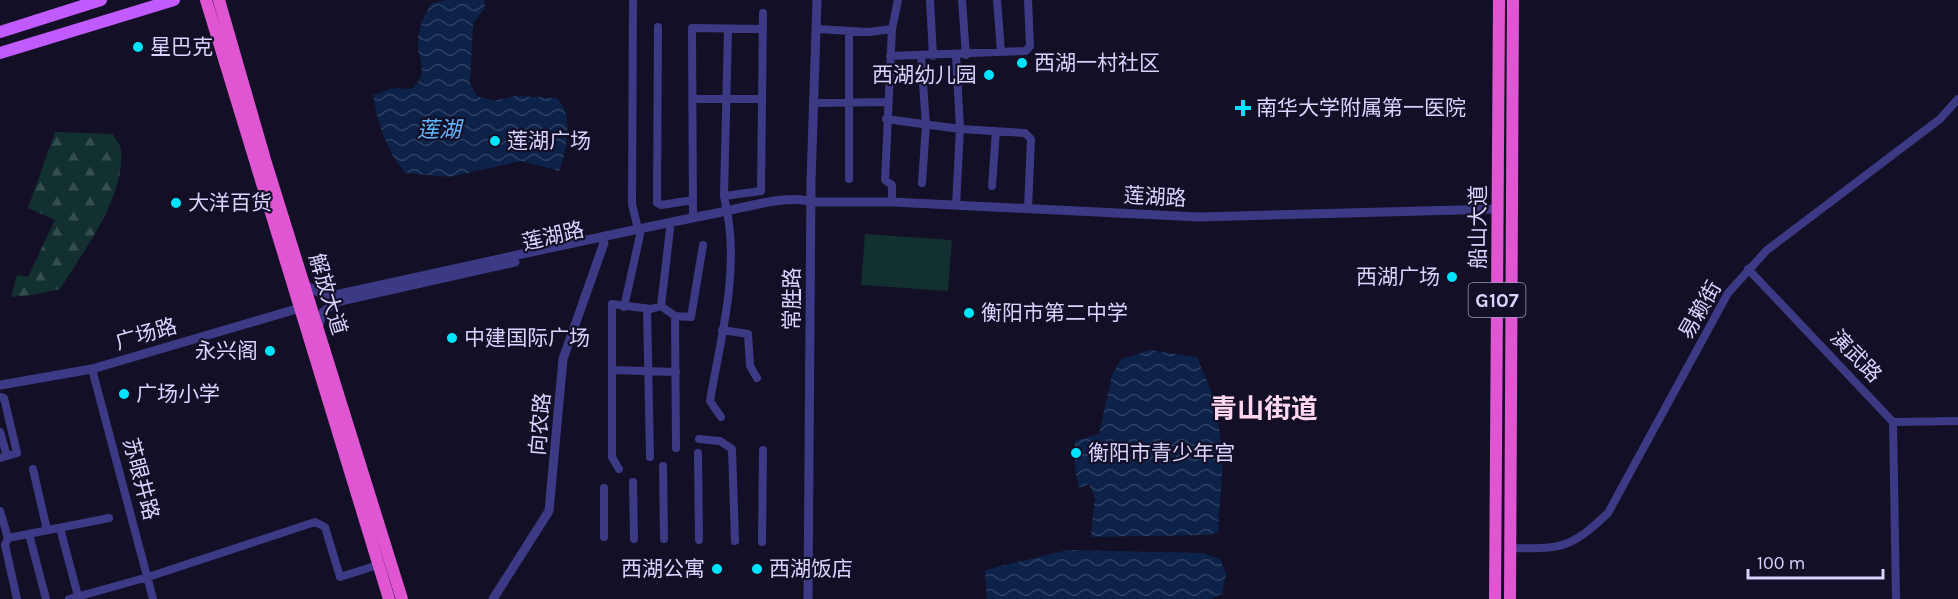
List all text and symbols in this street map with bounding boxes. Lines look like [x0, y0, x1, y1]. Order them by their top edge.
place label: 星巴克 [150, 35, 213, 59]
marker: 星巴克 [131, 40, 145, 54]
place label: 西湖一村社区 [1034, 51, 1160, 75]
marker: 西湖一村社区 [1015, 56, 1029, 70]
place label: 西湖幼儿园 [872, 63, 977, 87]
marker: 西湖幼儿园 [982, 68, 996, 82]
place label: 南华大学附属第一医院 [1256, 96, 1466, 120]
marker: 南华大学附属第一医院 [1234, 99, 1252, 117]
water label: 莲湖 [417, 117, 464, 143]
place label: 莲湖广场 [507, 129, 591, 153]
marker: 莲湖广场 [488, 134, 502, 148]
street label: 莲湖路 [1123, 183, 1187, 211]
street label: 船山大道 [1466, 185, 1490, 269]
place label: 大洋百货 [188, 191, 272, 215]
marker: 大洋百货 [169, 196, 183, 210]
street label: 莲湖路 [520, 217, 586, 255]
street label: 解放大道 [304, 250, 352, 338]
place label: 西湖广场 [1356, 265, 1440, 289]
street label: 常胜路 [780, 268, 804, 331]
marker: 西湖广场 [1445, 270, 1459, 284]
street label: 易赖街 [1674, 277, 1726, 343]
road number: G107 [1468, 283, 1526, 317]
place label: 衡阳市第二中学 [981, 301, 1128, 325]
marker: 衡阳市第二中学 [962, 306, 976, 320]
street label: 广场路 [112, 314, 180, 354]
street label: 演武路 [1825, 325, 1887, 387]
place label: 中建国际广场 [464, 326, 590, 350]
marker: 中建国际广场 [445, 331, 459, 345]
place label: 永兴阁 [195, 339, 258, 363]
marker: 永兴阁 [263, 344, 277, 358]
place label: 广场小学 [136, 382, 220, 406]
marker: 广场小学 [117, 387, 131, 401]
street label: 向农路 [525, 392, 555, 456]
district label: 青山街道 [1210, 393, 1318, 425]
street label: 苏眼井路 [119, 435, 163, 523]
place label: 衡阳市青少年宫 [1088, 441, 1235, 465]
marker: 衡阳市青少年宫 [1069, 446, 1083, 460]
scale bar [1748, 542, 1883, 580]
text: 100 m [1757, 552, 1805, 574]
place label: 西湖公寓 [621, 557, 705, 581]
place label: 西湖饭店 [769, 557, 853, 581]
marker: 西湖公寓 [710, 562, 724, 576]
marker: 西湖饭店 [750, 562, 764, 576]

